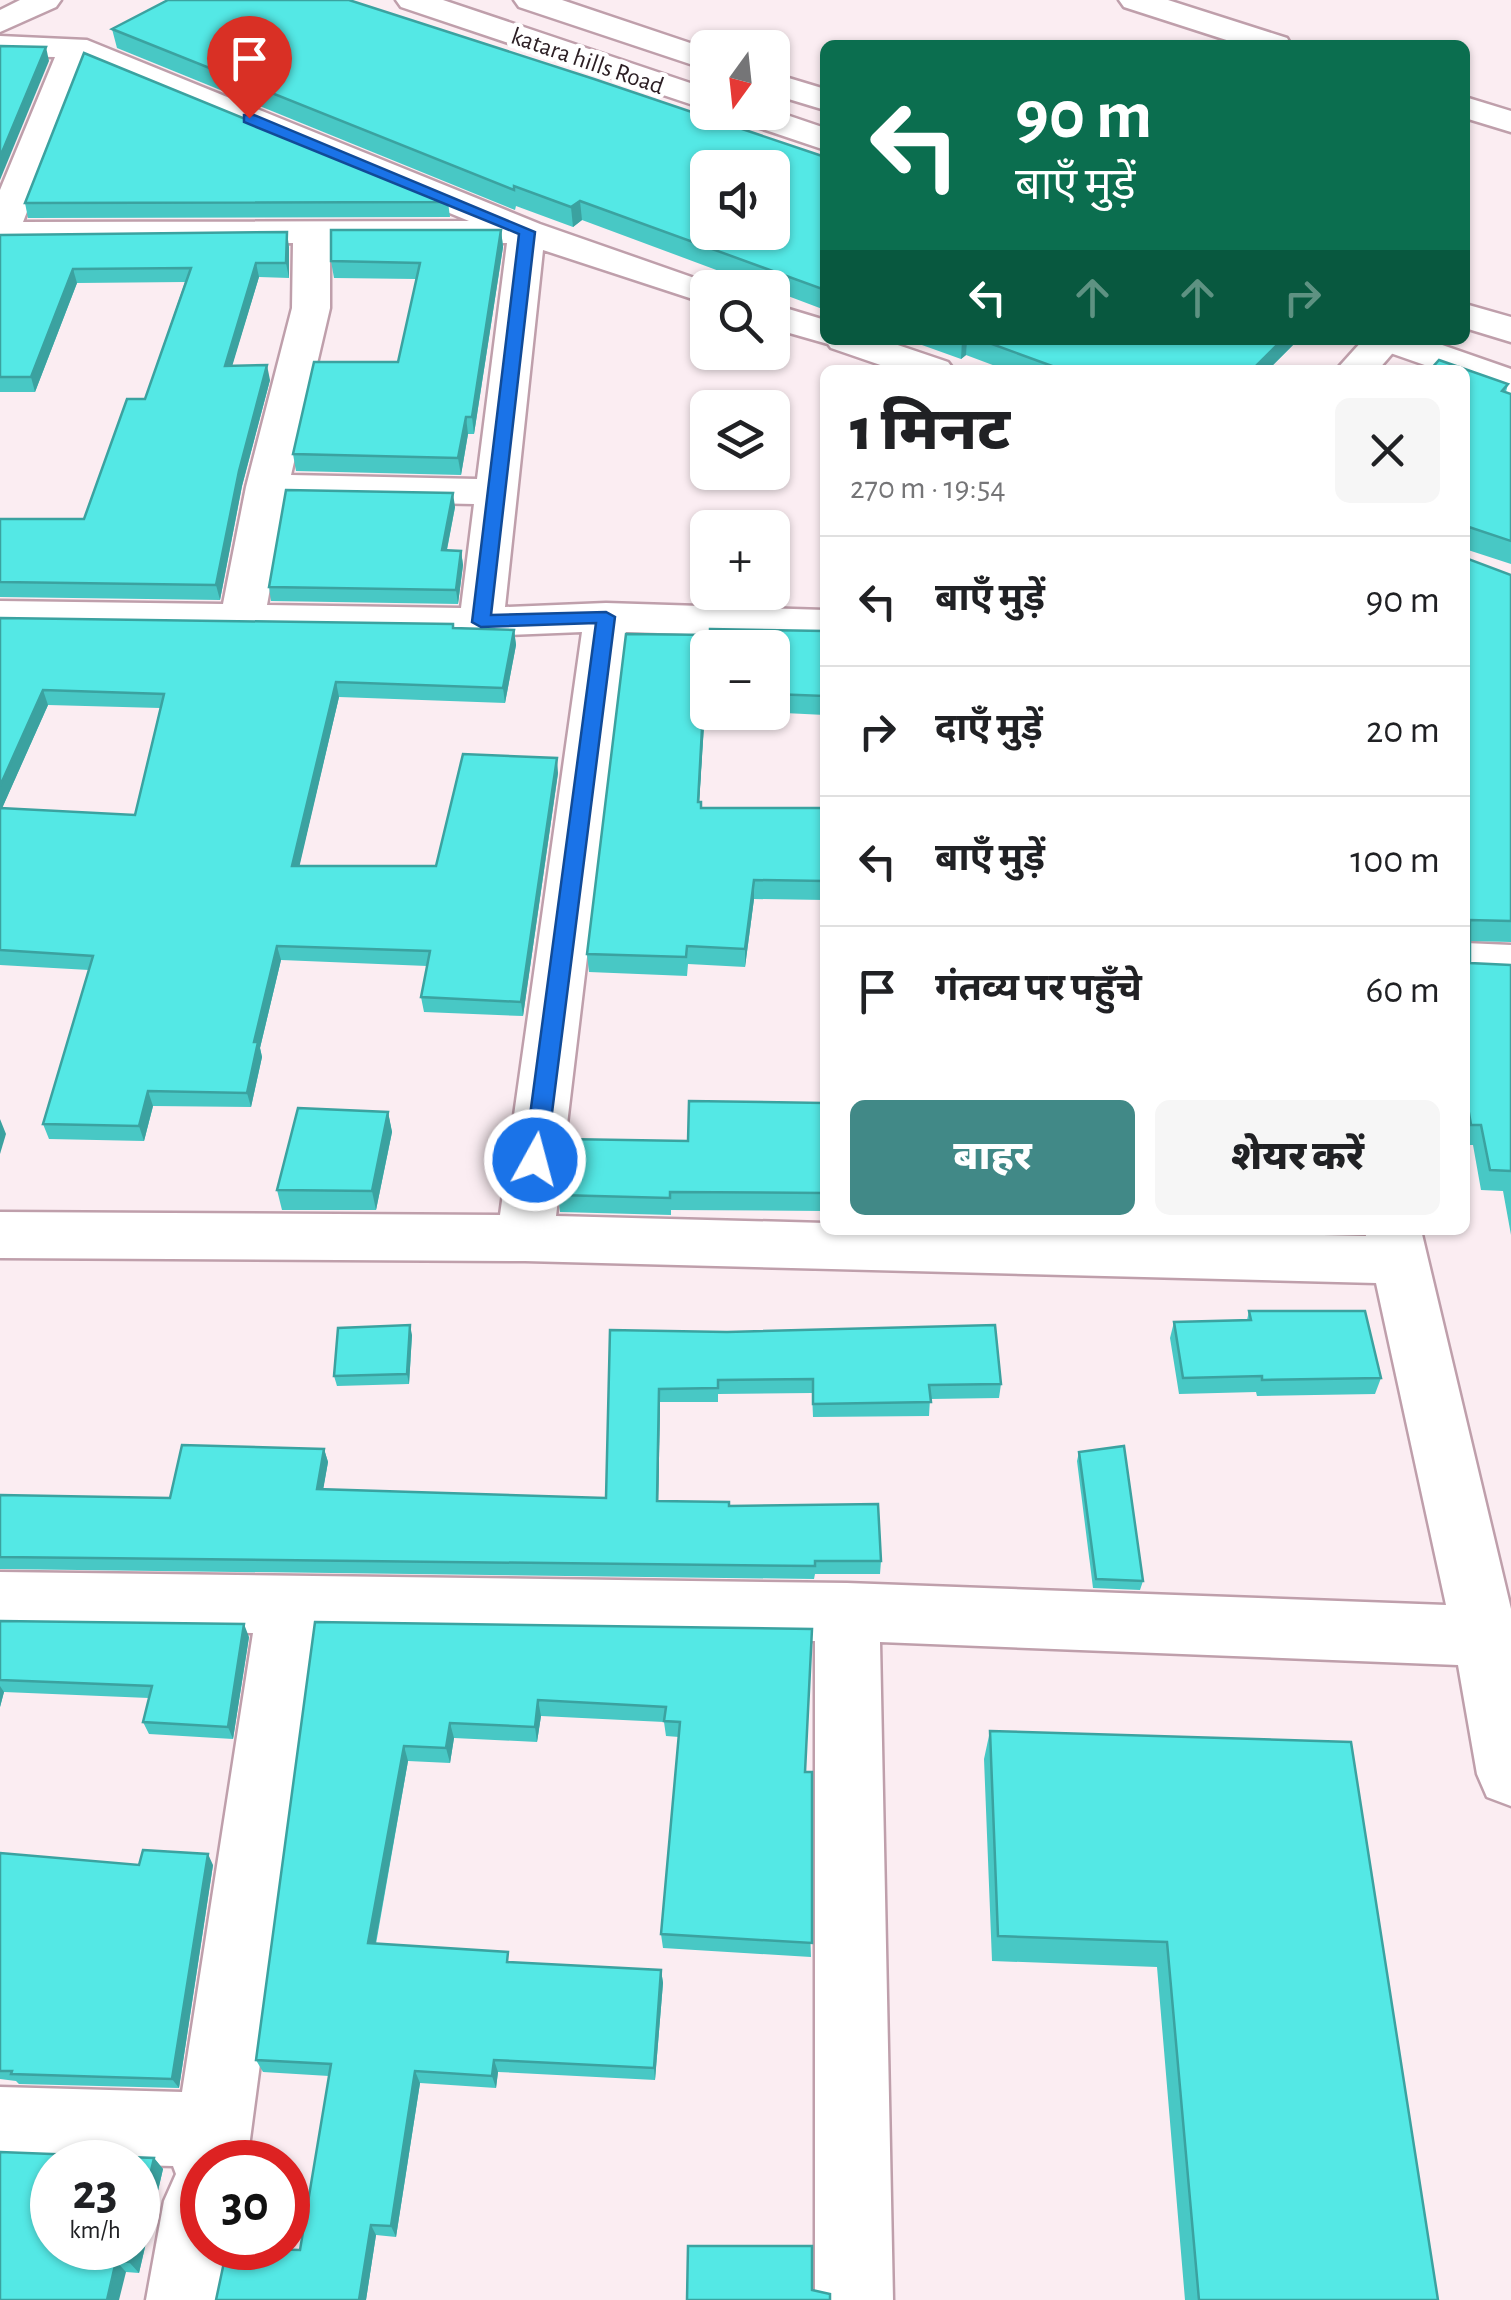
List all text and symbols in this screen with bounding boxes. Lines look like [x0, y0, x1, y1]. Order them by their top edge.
pin [207, 16, 292, 119]
street label: katara hills Road [508, 24, 667, 99]
north arrow [690, 30, 790, 130]
map controls [690, 30, 790, 730]
icon: arrive [222, 31, 277, 86]
icon: left [850, 80, 980, 210]
text: 90 m [1015, 81, 1152, 151]
button: sound [690, 150, 790, 250]
text: बाएँ मुड़ें [1015, 163, 1136, 208]
button: search [690, 270, 790, 370]
icon: left [960, 270, 1015, 325]
icon: ahead [1065, 270, 1120, 325]
icon: ahead [1170, 270, 1225, 325]
icon: right [1275, 270, 1330, 325]
button: layers [690, 390, 790, 490]
button: close [1335, 398, 1440, 503]
text: 1 मिनट [850, 401, 1010, 461]
text: 270 m · 19:54 [850, 472, 1006, 504]
button: + [690, 510, 790, 610]
icon: left [850, 574, 905, 629]
text: बाएँ मुड़ें [935, 580, 1045, 618]
text: 90 m [1365, 582, 1440, 620]
button: − [690, 630, 790, 730]
icon: right [850, 704, 905, 759]
text: दाएँ मुड़ें [935, 710, 1043, 748]
text: 20 m [1366, 712, 1440, 750]
icon: left [850, 834, 905, 889]
text: बाएँ मुड़ें [935, 840, 1045, 878]
text: 100 m [1350, 842, 1440, 880]
icon: arrive [850, 964, 905, 1019]
text: गंतव्य पर पहुँचे [935, 970, 1142, 1008]
text: 60 m [1365, 972, 1440, 1010]
button: बाहर [850, 1100, 1135, 1215]
button: शेयर करें [1155, 1100, 1440, 1215]
position arrow [483, 1108, 587, 1212]
speed limit sign: 30 [180, 2140, 310, 2270]
text: 23 [72, 2168, 118, 2218]
text: km/h [69, 2218, 121, 2243]

